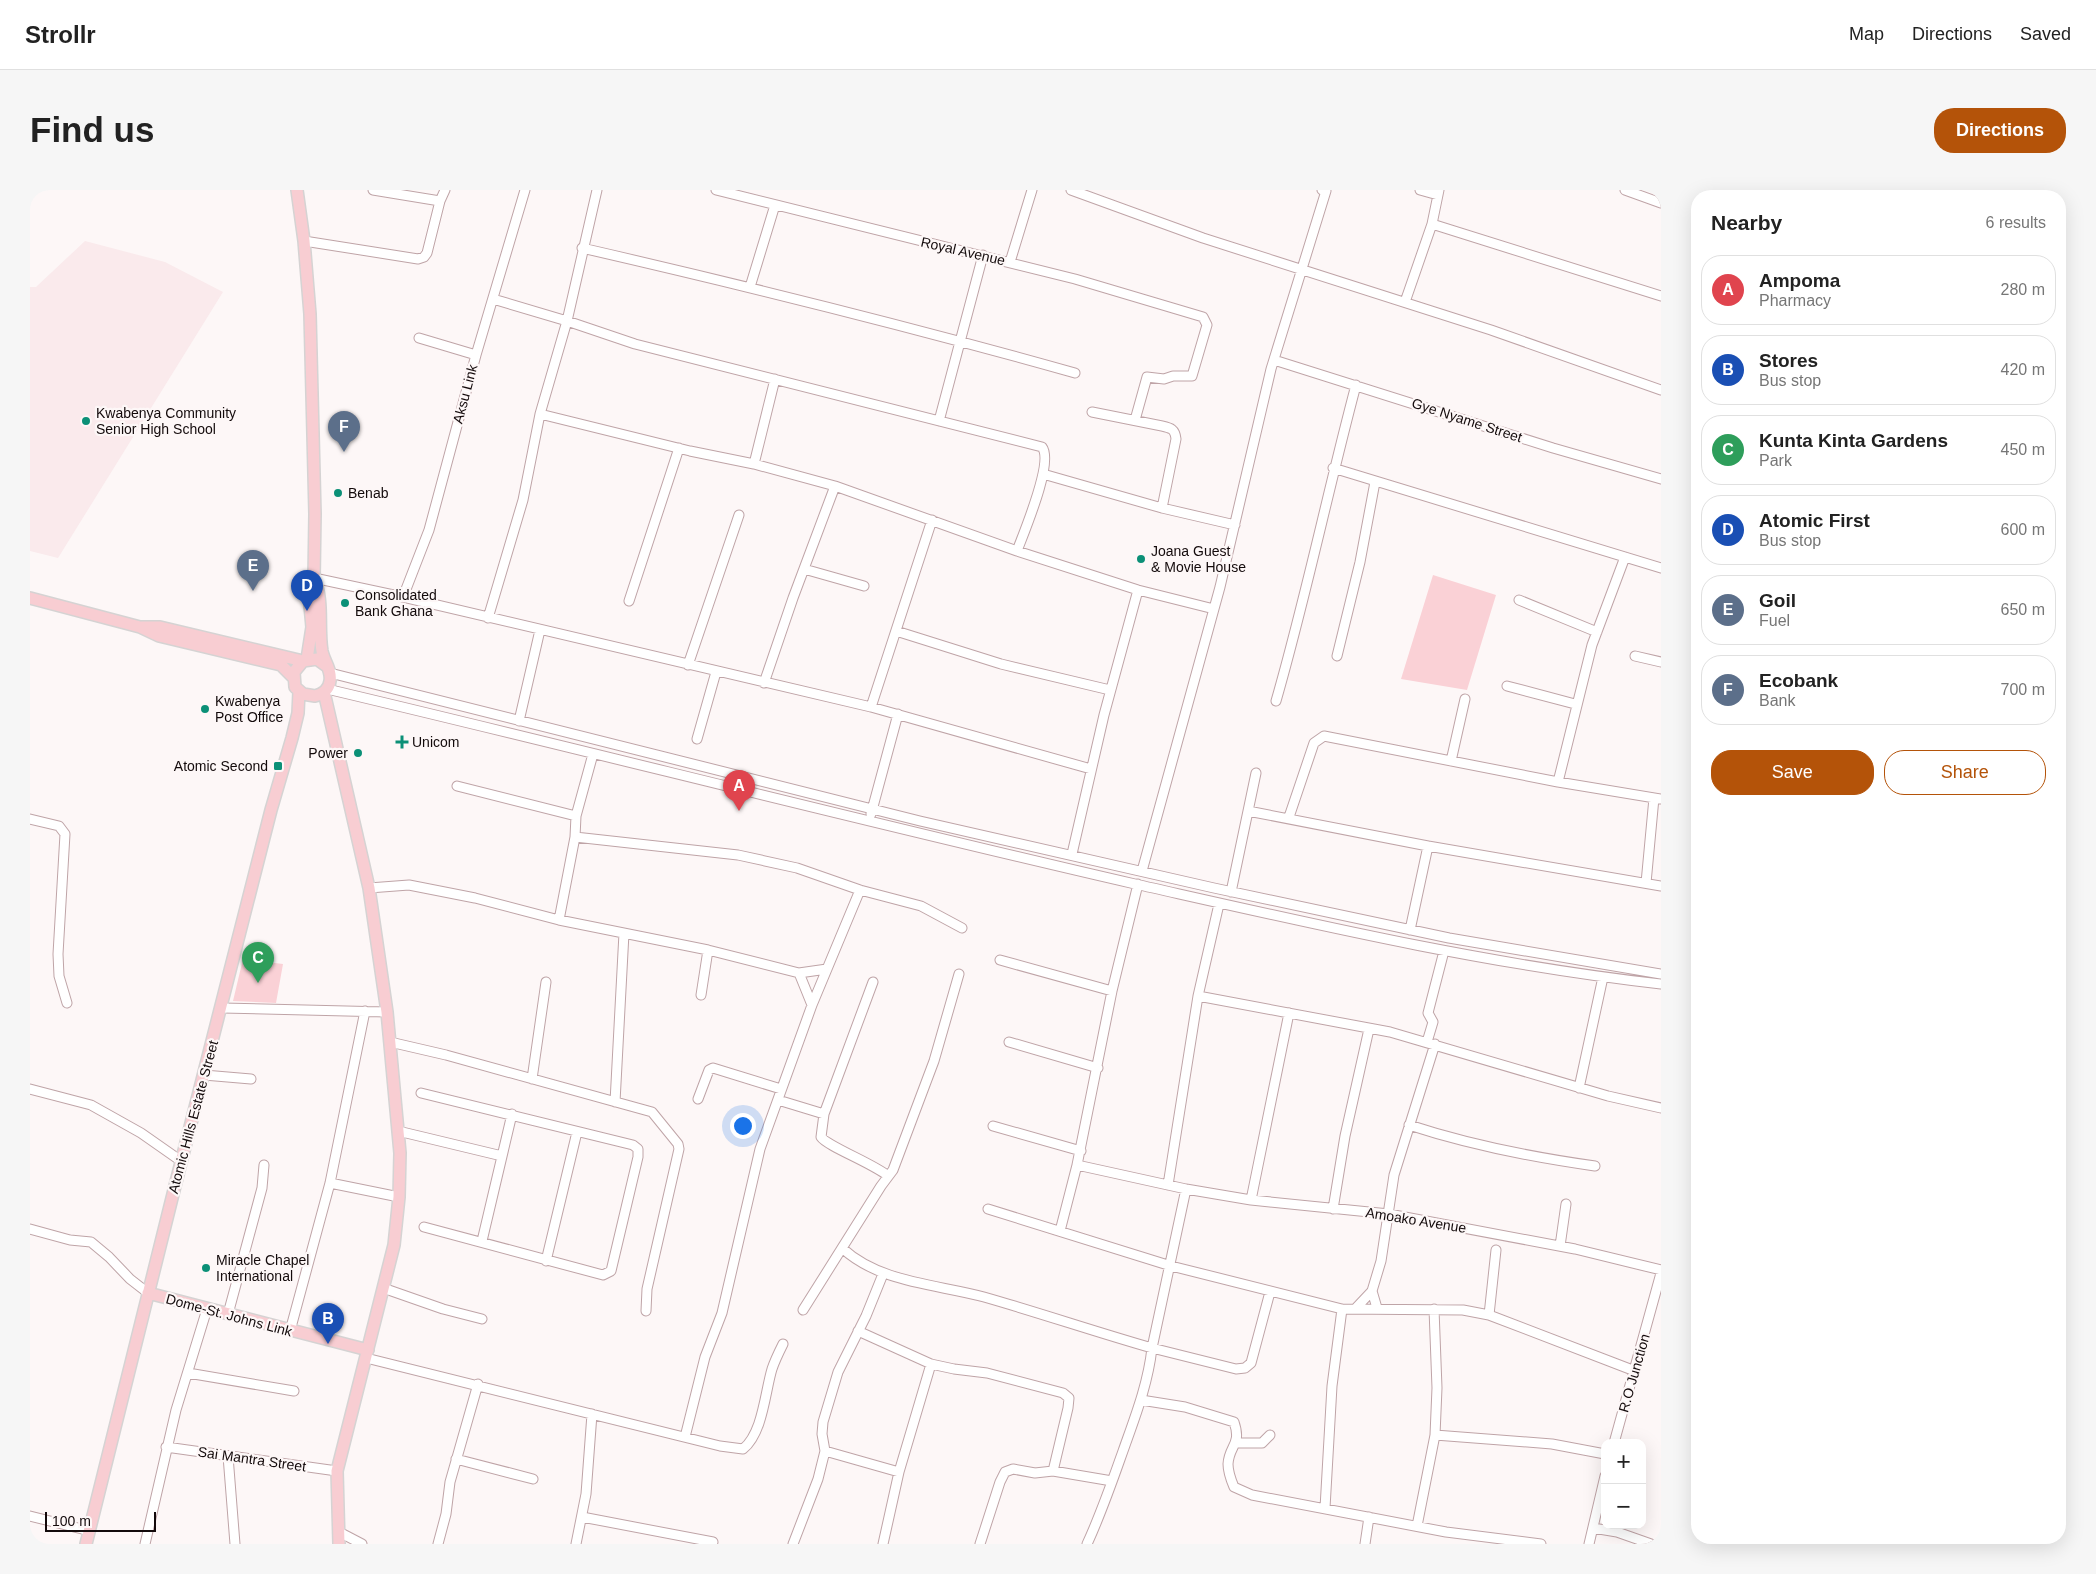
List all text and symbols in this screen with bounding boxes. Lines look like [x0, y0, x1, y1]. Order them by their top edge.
text: Strollr [25, 21, 96, 48]
text: Map [1849, 24, 1884, 44]
text: Directions [1912, 24, 1992, 44]
text: Saved [2020, 24, 2071, 44]
button: Directions [1934, 108, 2066, 153]
text: Find us [30, 110, 154, 149]
text: Nearby [1711, 211, 1782, 234]
text: 6 results [1986, 214, 2046, 231]
street label: Royal Avenue [919, 234, 1007, 269]
text: Ampoma [1759, 270, 1840, 291]
text: A [1722, 281, 1734, 298]
text: 280 m [2001, 281, 2045, 298]
text: Pharmacy [1759, 292, 1831, 309]
text: Stores [1759, 350, 1818, 371]
text: B [1722, 361, 1734, 378]
text: 420 m [2001, 361, 2045, 378]
street label: Aksu Link [449, 362, 481, 425]
text: Bus stop [1759, 372, 1821, 389]
street label: Gye Nyame Street [1410, 395, 1524, 445]
place label: Kwabenya Community Senior High School [96, 405, 236, 437]
pin: F [328, 411, 360, 452]
marker: Kwabenya Community Senior High School [80, 415, 92, 427]
text: Kunta Kinta Gardens [1759, 430, 1948, 451]
text: C [1722, 441, 1734, 458]
text: 450 m [2001, 441, 2045, 458]
text: Park [1759, 452, 1792, 469]
place label: Benab [348, 485, 389, 501]
marker: Benab [332, 487, 344, 499]
text: Atomic First [1759, 510, 1870, 531]
text: D [1722, 521, 1734, 538]
text: 600 m [2001, 521, 2045, 538]
text: Bus stop [1759, 532, 1821, 549]
place label: Joana Guest & Movie House [1151, 543, 1246, 575]
pin: E [237, 550, 269, 591]
marker: Joana Guest & Movie House [1135, 553, 1147, 565]
pin: D [291, 570, 323, 611]
place label: Consolidated Bank Ghana [355, 587, 437, 619]
text: Goil [1759, 590, 1796, 611]
marker: Consolidated Bank Ghana [339, 597, 351, 609]
text: E [1723, 601, 1733, 618]
text: 650 m [2001, 601, 2045, 618]
text: Fuel [1759, 612, 1790, 629]
text: Ecobank [1759, 670, 1838, 691]
text: F [1723, 681, 1733, 698]
text: 700 m [2001, 681, 2045, 698]
text: Bank [1759, 692, 1795, 709]
place label: Kwabenya Post Office [215, 693, 283, 725]
marker: Kwabenya Post Office [199, 703, 211, 715]
place label: Unicom [412, 734, 459, 750]
marker: Unicom [396, 736, 408, 748]
place label: Power [308, 745, 348, 761]
marker: Power [352, 747, 364, 759]
button: Save [1711, 750, 1874, 795]
button: Share [1884, 750, 2046, 795]
place label: Atomic Second [174, 758, 268, 774]
marker: Atomic Second [272, 760, 284, 772]
pin: A [723, 770, 755, 811]
pin: C [242, 942, 274, 983]
street label: Atomic Hills Estate Street [165, 1039, 221, 1195]
your location [730, 1113, 756, 1139]
street label: Amoako Avenue [1365, 1204, 1468, 1236]
place label: Miracle Chapel International [216, 1252, 309, 1284]
marker: Miracle Chapel International [200, 1262, 212, 1274]
street label: Dome-St. Johns Link [164, 1290, 295, 1340]
pin: B [312, 1303, 344, 1344]
street label: R.O Junction [1615, 1332, 1653, 1414]
map controls [1601, 1439, 1646, 1529]
button: + [1601, 1439, 1646, 1484]
street label: Sai Mantra Street [197, 1443, 307, 1475]
button: − [1601, 1484, 1646, 1529]
scale bar [45, 1509, 156, 1532]
text: 100 m [52, 1513, 91, 1529]

